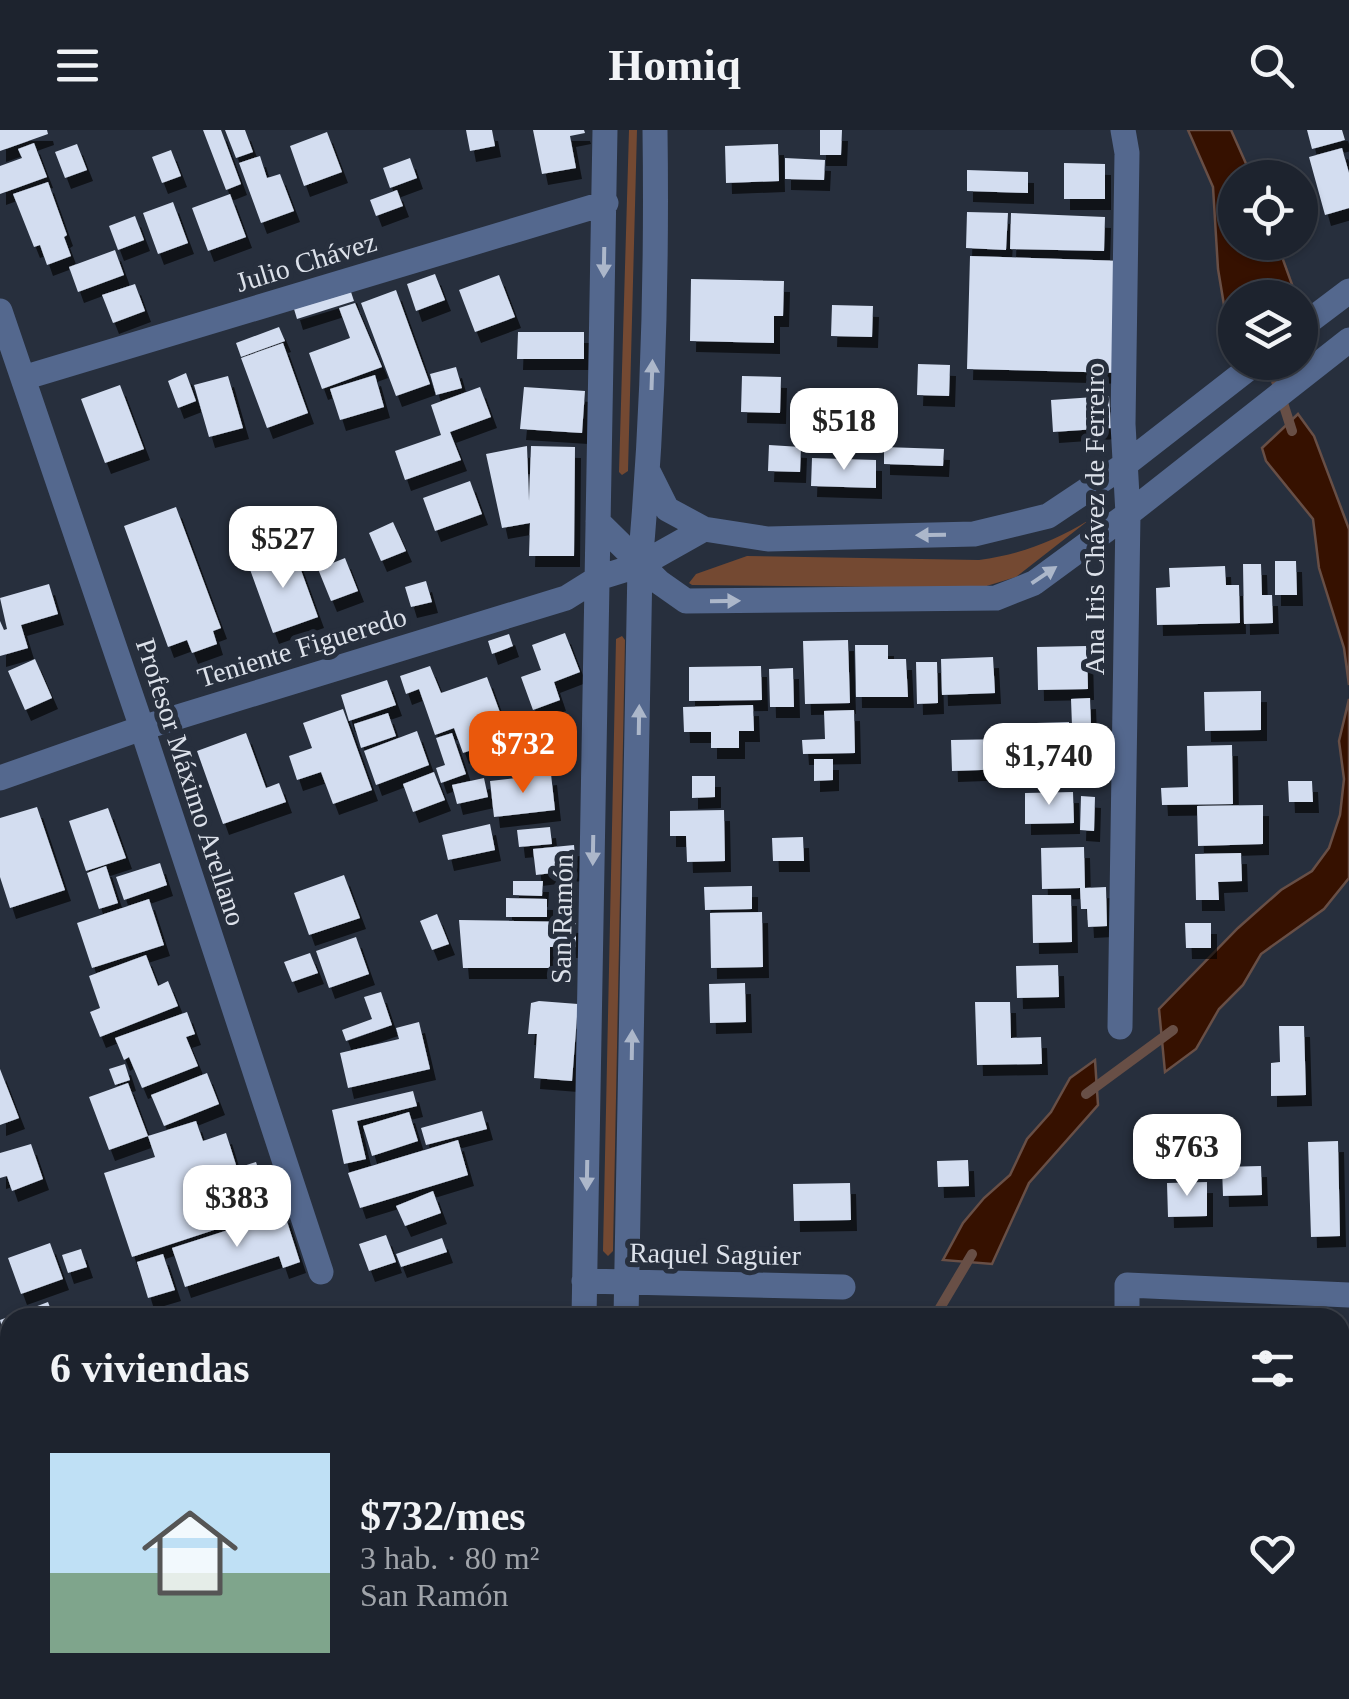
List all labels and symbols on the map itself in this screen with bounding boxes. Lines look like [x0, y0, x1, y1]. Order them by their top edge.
street label: Julio Chávez [232, 226, 380, 298]
one-way arrow [596, 247, 612, 279]
one-way arrow [644, 359, 660, 391]
street label: Ana Iris Chávez de Ferreiro [1079, 363, 1110, 675]
pin: $518 [785, 388, 903, 473]
pin: $527 [224, 506, 342, 591]
one-way arrow [915, 527, 947, 543]
one-way arrow [1031, 566, 1058, 585]
one-way arrow [709, 593, 741, 609]
street label: Teniente Figueredo [194, 601, 410, 693]
street label: Profesor Máximo Arellano [130, 634, 252, 930]
one-way arrow [631, 704, 647, 736]
pin: $732 [464, 711, 582, 796]
pin: $1,740 [968, 723, 1130, 808]
one-way arrow [585, 835, 601, 867]
street label: San Ramón [545, 854, 579, 984]
one-way arrow [624, 1029, 640, 1061]
pin: $763 [1128, 1114, 1246, 1199]
one-way arrow [578, 1160, 594, 1192]
pin: $383 [178, 1165, 296, 1250]
street label: Raquel Saguier [629, 1237, 802, 1271]

